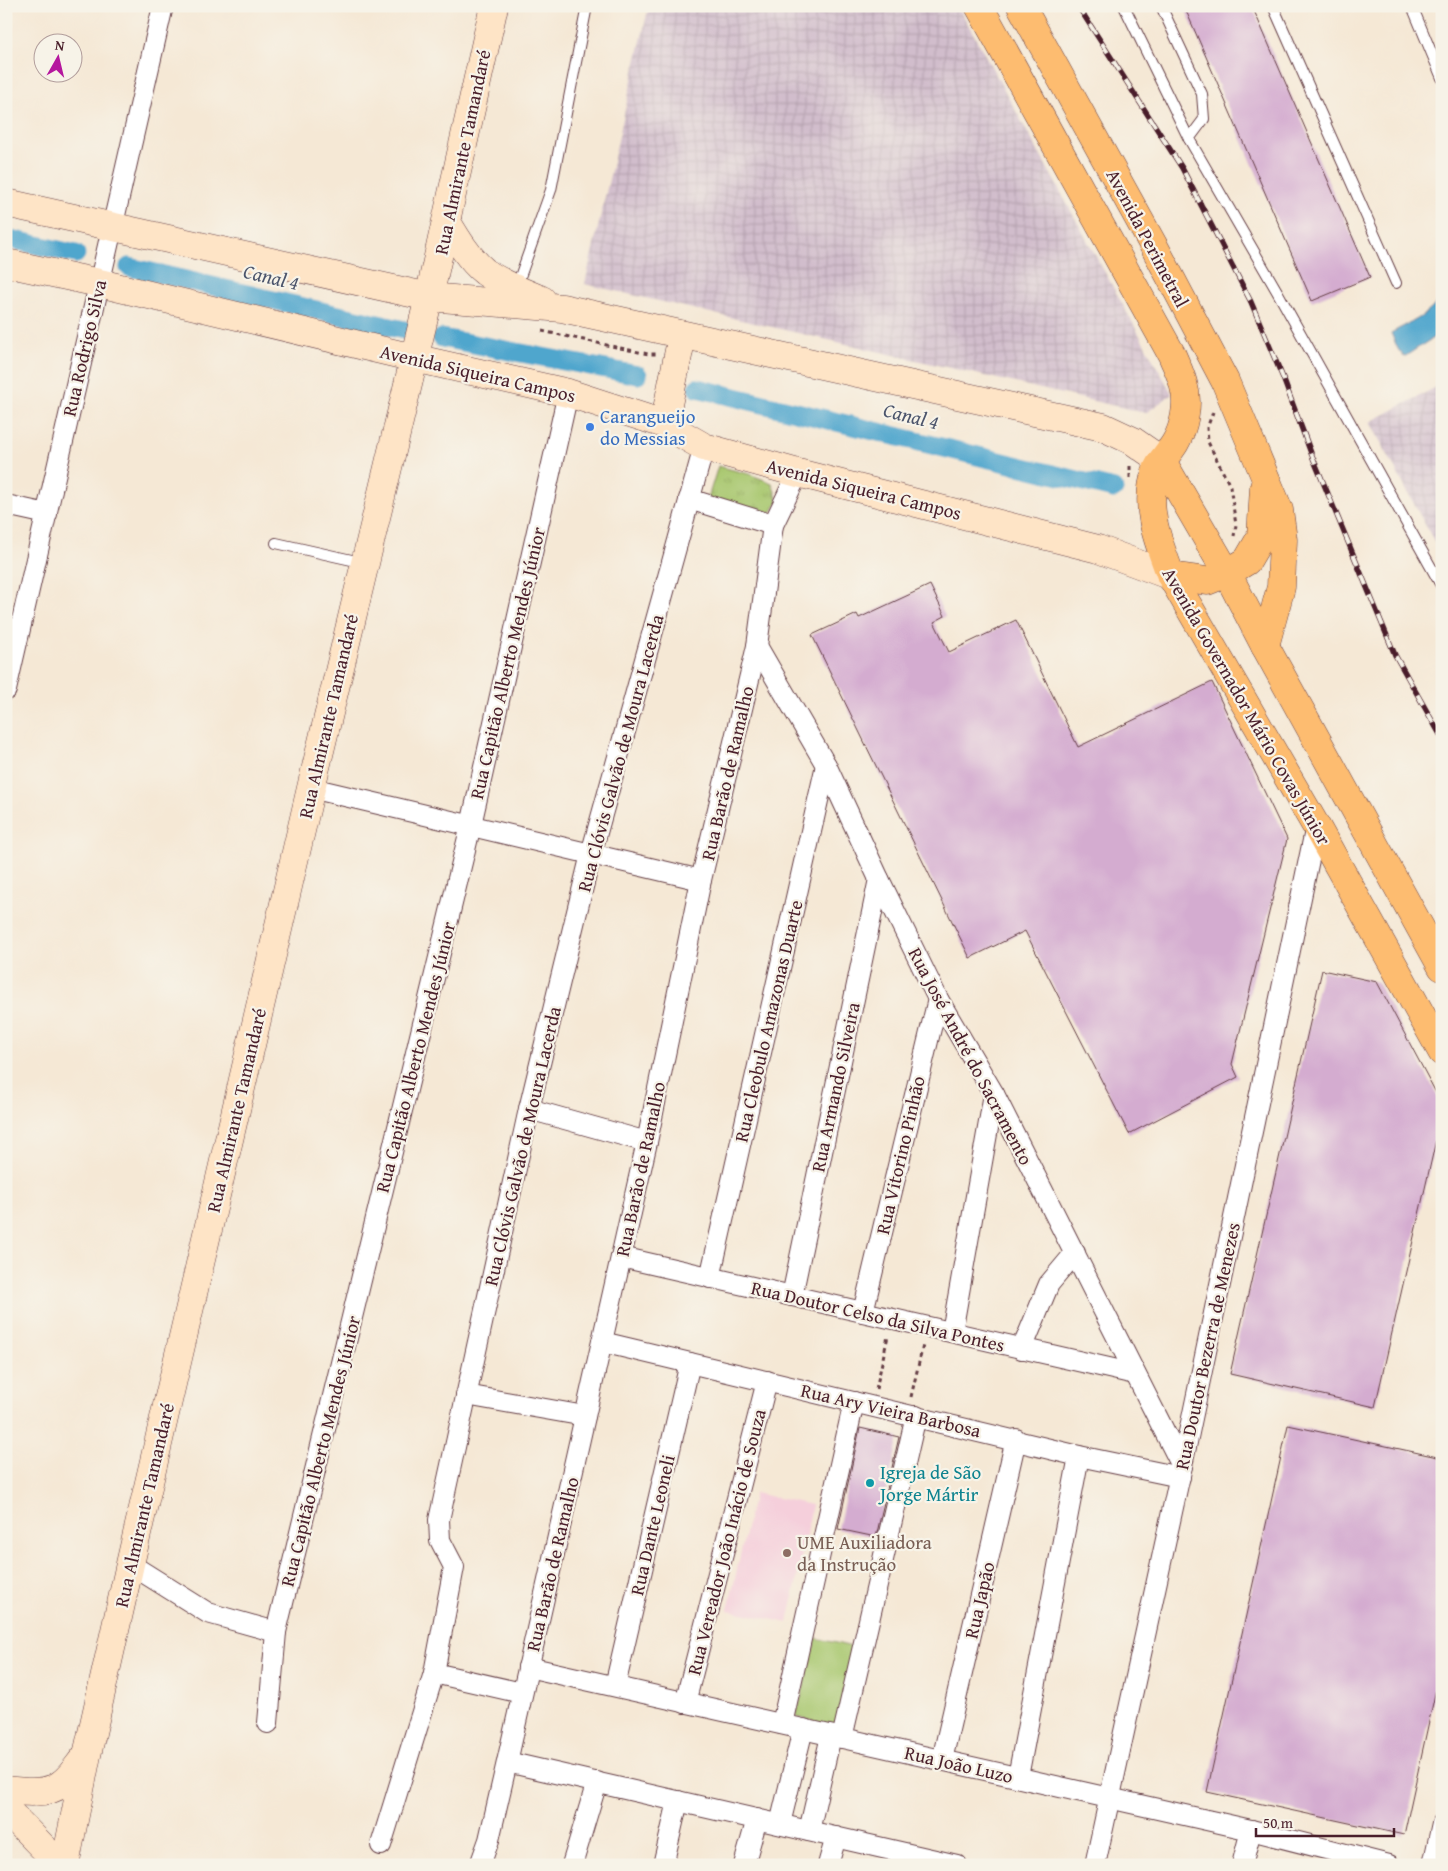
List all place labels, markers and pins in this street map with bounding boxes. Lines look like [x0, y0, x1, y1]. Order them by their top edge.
place label: Carangueijo do Messias [600, 402, 695, 452]
marker: Carangueijo do Messias [584, 421, 596, 433]
place label: Igreja de São Jorge Mártir [878, 1458, 981, 1508]
marker: Igreja de São Jorge Mártir [864, 1477, 876, 1489]
place label: UME Auxiliadora da Instrução [797, 1528, 932, 1578]
marker: UME Auxiliadora da Instrução [781, 1547, 793, 1559]

